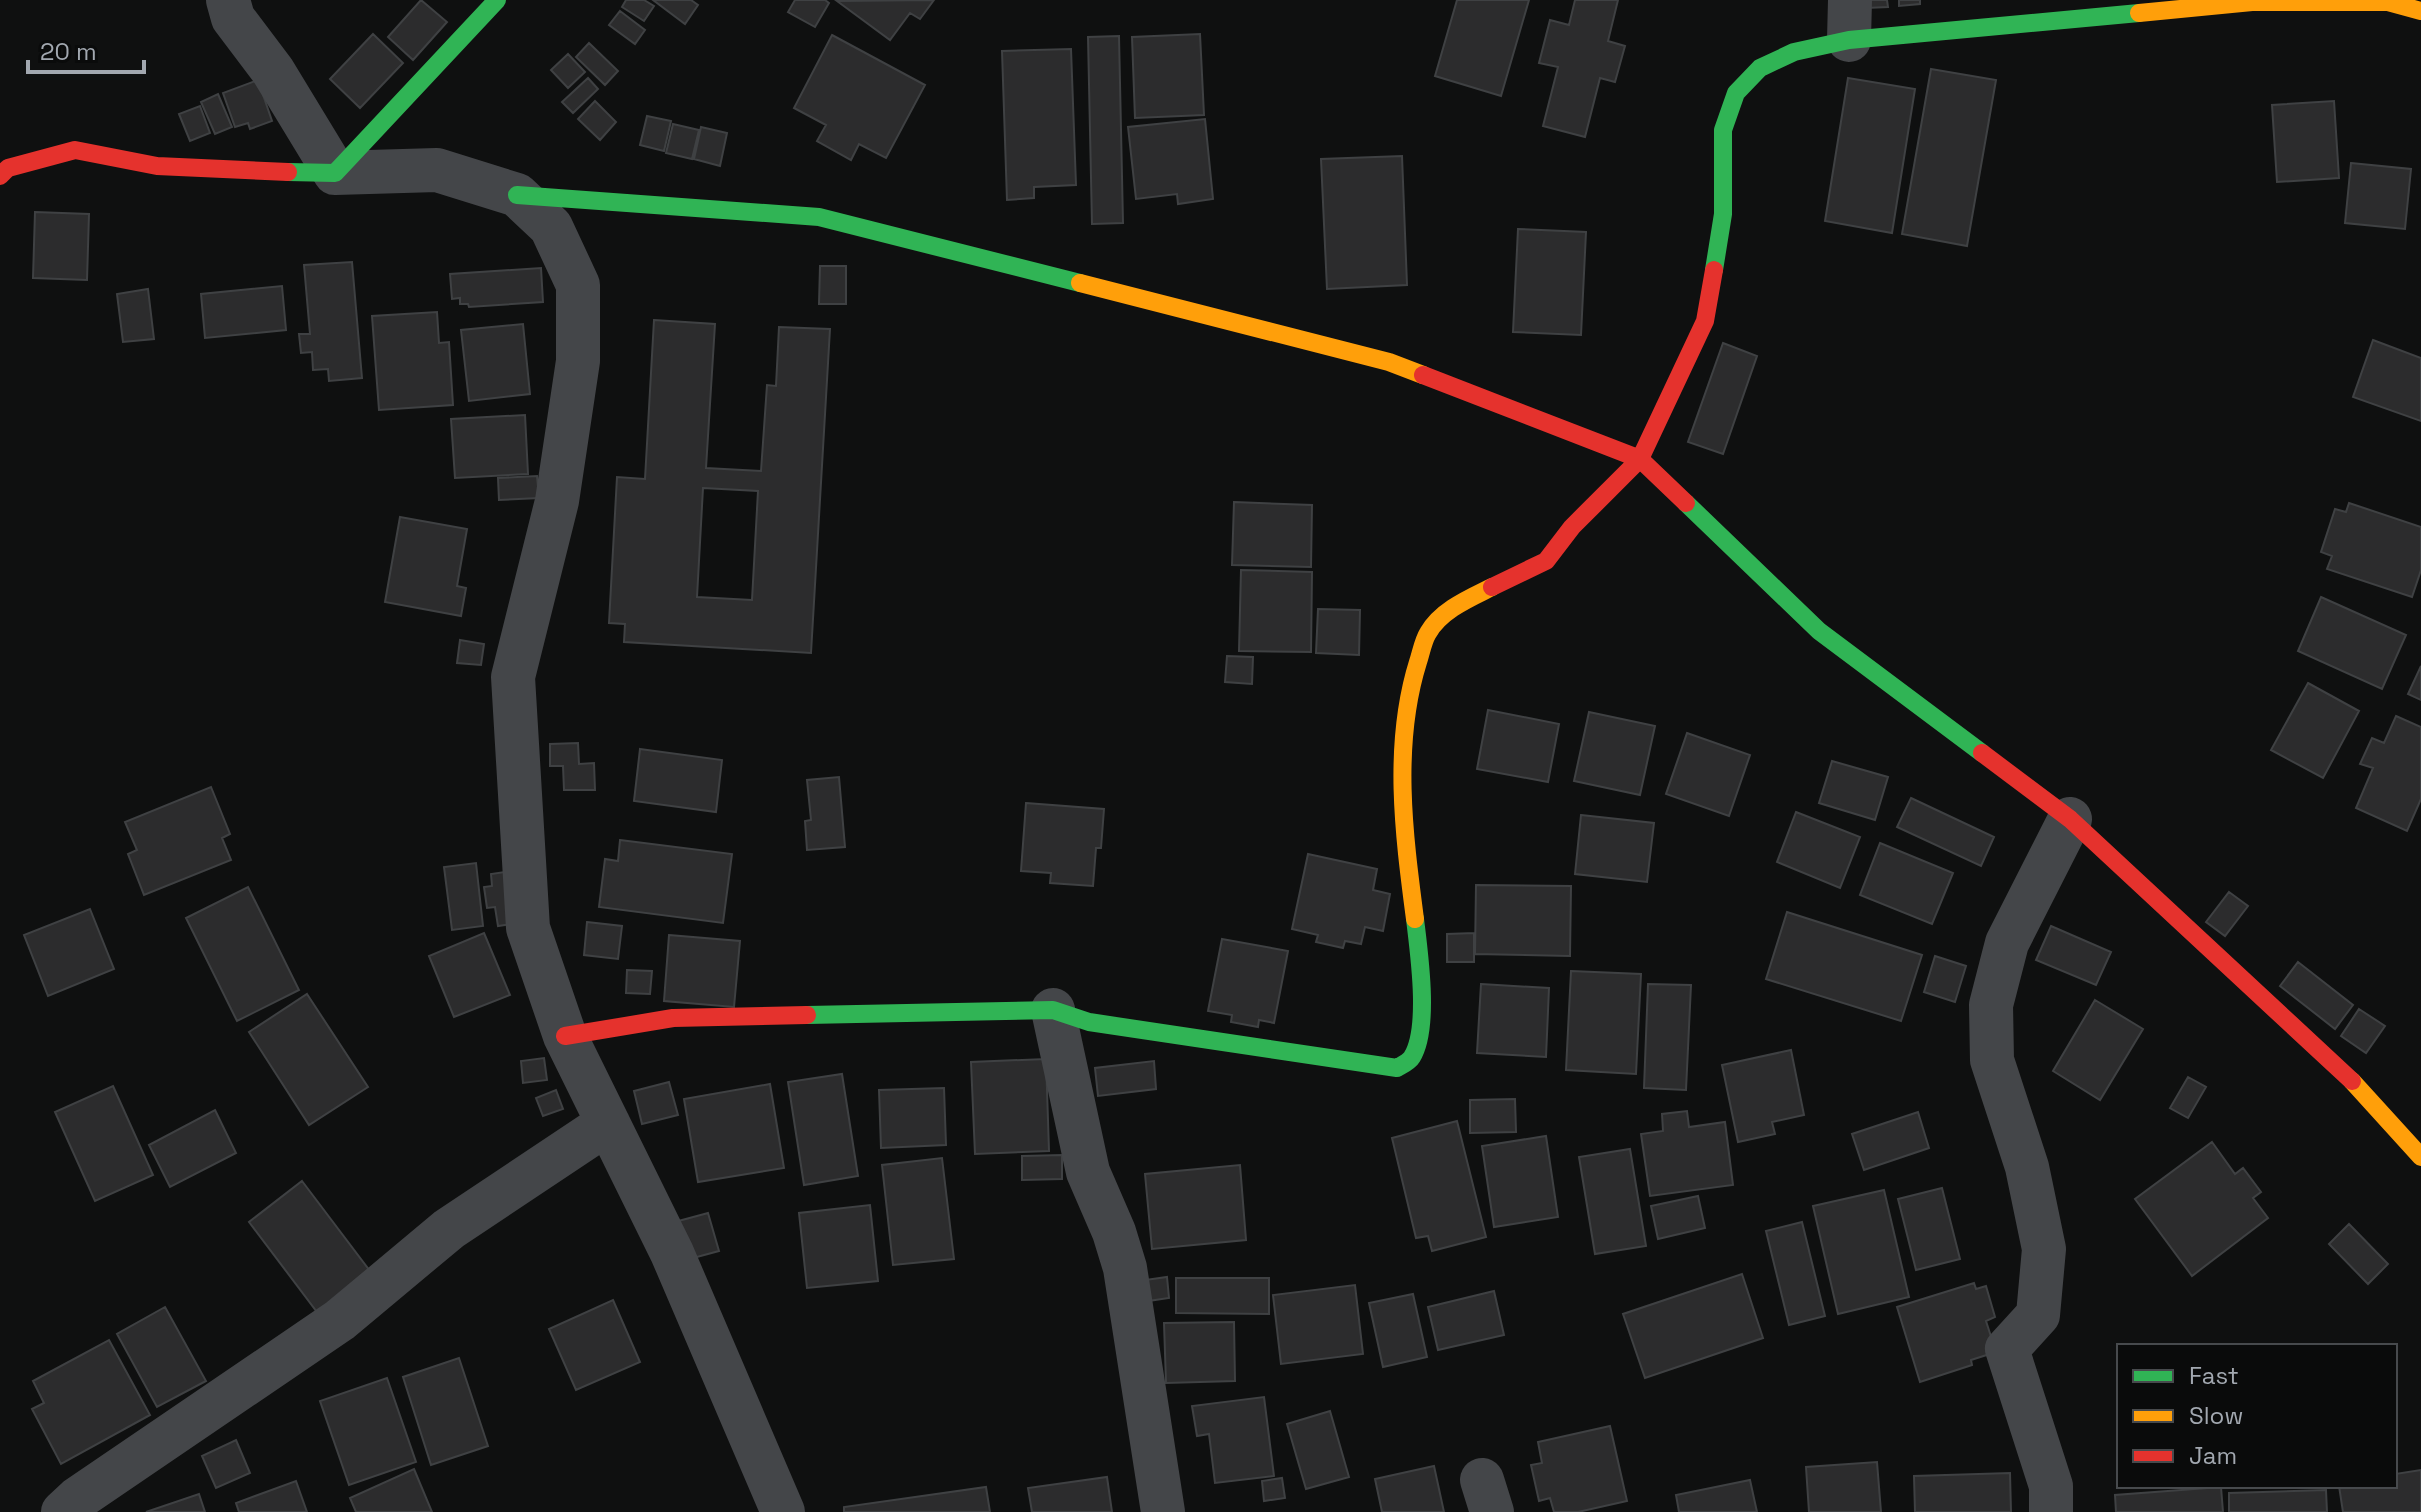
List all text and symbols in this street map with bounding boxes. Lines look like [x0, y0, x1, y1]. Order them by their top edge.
scale bar [28, 24, 144, 74]
text: 20 m [40, 36, 97, 67]
legend [2117, 1344, 2397, 1488]
text: Fast [2189, 1360, 2239, 1391]
text: Slow [2189, 1400, 2243, 1431]
text: Jam [2189, 1440, 2237, 1471]

